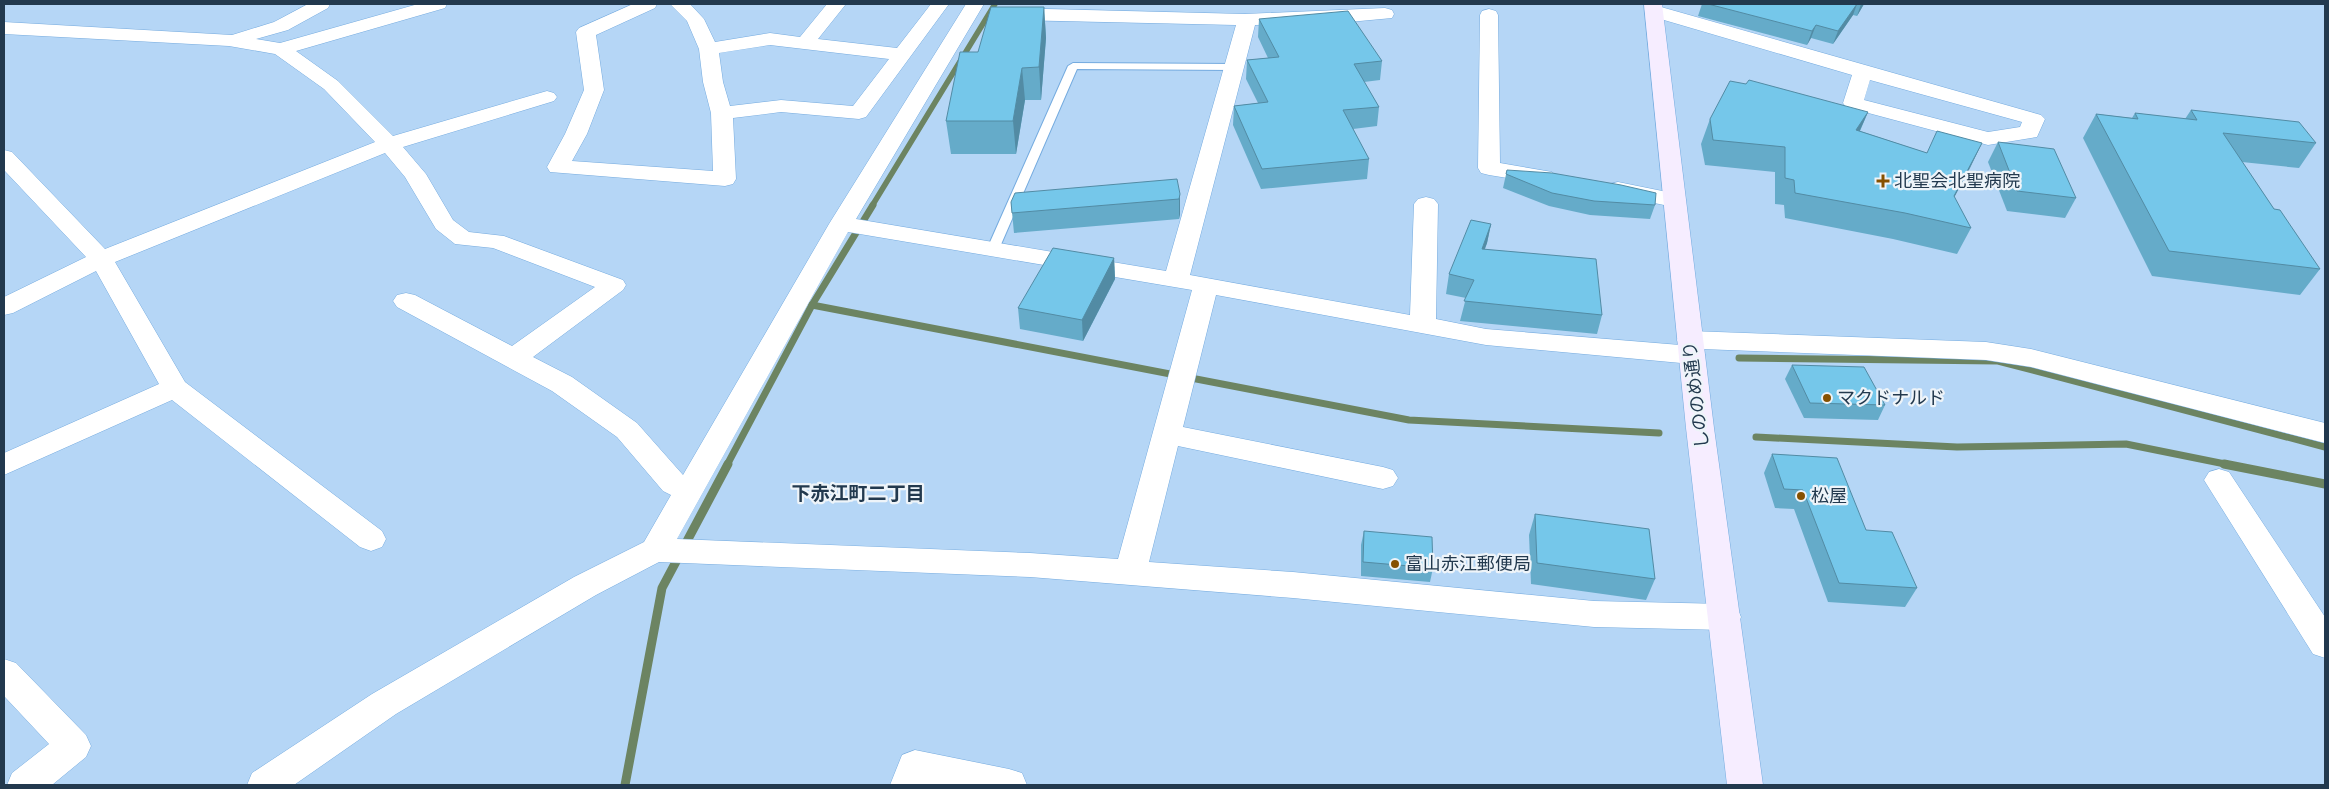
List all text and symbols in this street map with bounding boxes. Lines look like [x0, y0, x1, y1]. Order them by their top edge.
place label: 北聖会北聖病院 [1894, 169, 2020, 192]
marker: 北聖会北聖病院 [1876, 174, 1890, 188]
street label: しののめ通り [1678, 340, 1713, 450]
place label: マクドナルド [1837, 386, 1945, 409]
marker: マクドナルド [1821, 392, 1833, 404]
district label: 下赤江町二丁目 [791, 481, 925, 505]
place label: 松屋 [1811, 484, 1847, 507]
marker: 松屋 [1795, 490, 1807, 502]
place label: 富山赤江郵便局 [1405, 552, 1531, 575]
marker: 富山赤江郵便局 [1389, 558, 1401, 570]

